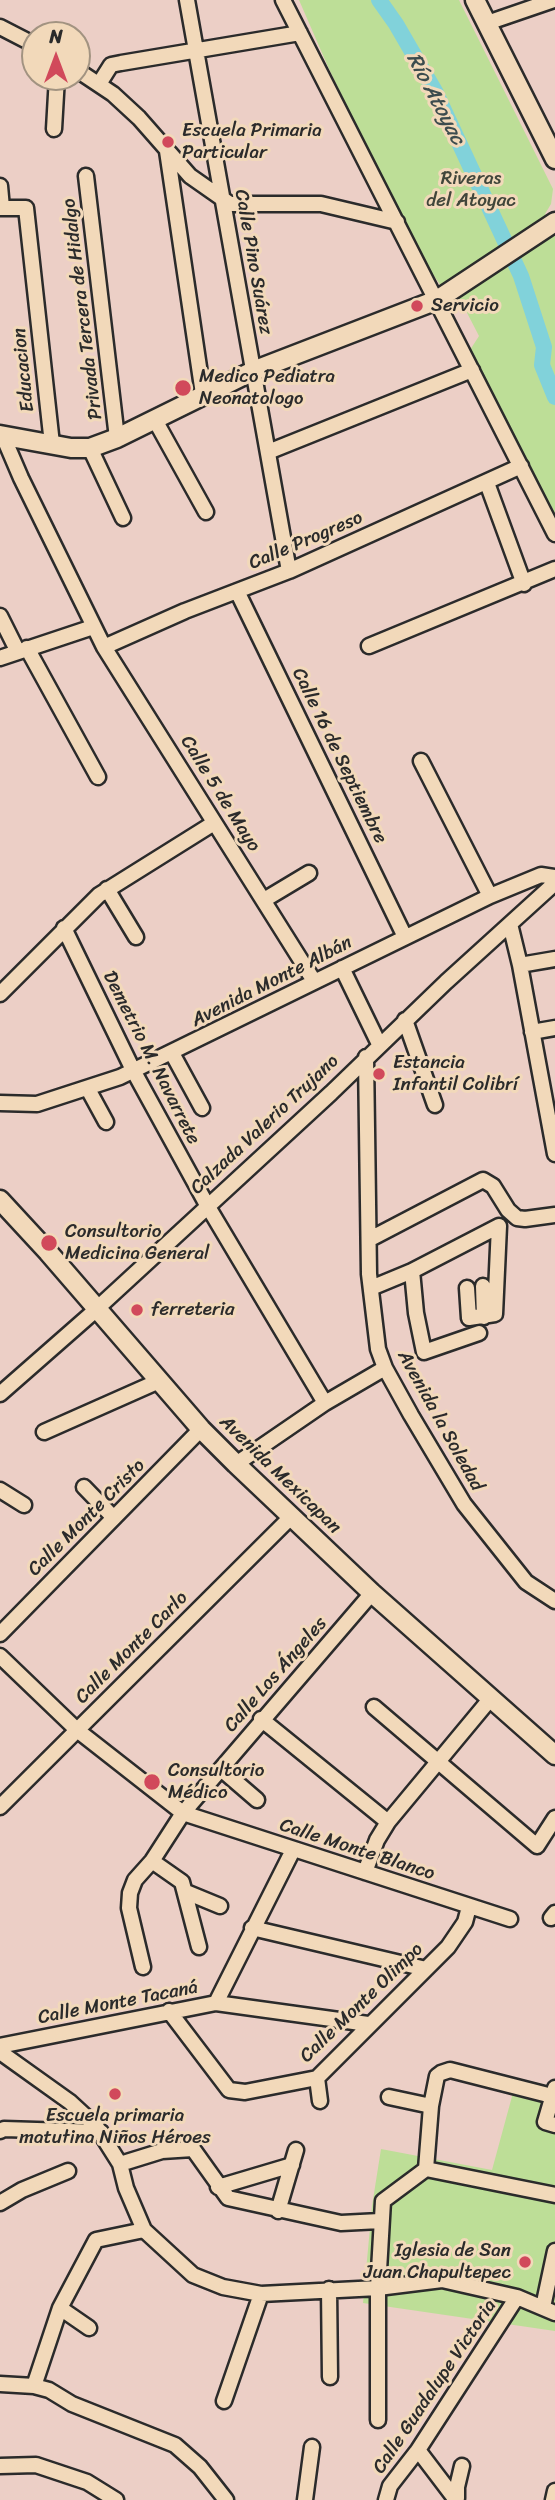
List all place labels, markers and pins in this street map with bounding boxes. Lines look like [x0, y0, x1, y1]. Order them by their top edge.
place label: Escuela Primaria Particular [182, 120, 322, 164]
marker: Escuela Primaria Particular [160, 134, 176, 150]
place label: Servicio [431, 295, 499, 317]
marker: Servicio [409, 298, 425, 314]
place label: Medico Pediatra Neonatologo [199, 366, 335, 410]
marker: Medico Pediatra Neonatologo [173, 378, 193, 398]
place label: Estancia Infantil Colibrí [393, 1052, 518, 1096]
marker: Estancia Infantil Colibrí [371, 1066, 387, 1082]
place label: Consultorio Medicina General [65, 1221, 209, 1265]
marker: Consultorio Medicina General [39, 1233, 59, 1253]
place label: ferreteria [151, 1299, 235, 1321]
marker: ferreteria [129, 1302, 145, 1318]
place label: Consultorio Médico [168, 1760, 264, 1804]
marker: Consultorio Médico [142, 1772, 162, 1792]
marker: Escuela primaria matutina Niños Héroes [107, 2086, 123, 2102]
place label: Escuela primaria matutina Niños Héroes [19, 2105, 211, 2149]
place label: Iglesia de San Juan Chapultepec [363, 2240, 511, 2284]
marker: Iglesia de San Juan Chapultepec [517, 2254, 533, 2270]

